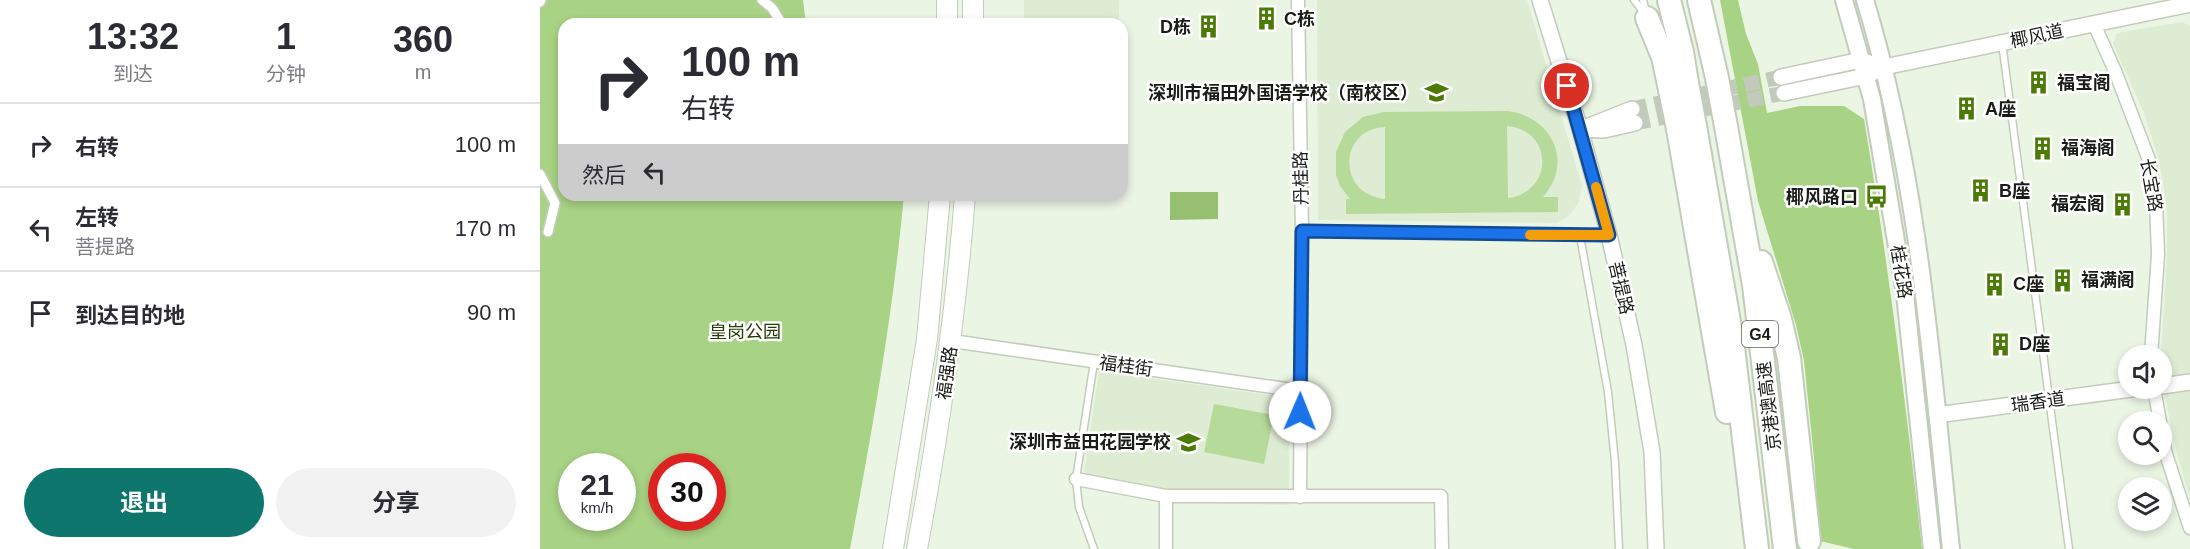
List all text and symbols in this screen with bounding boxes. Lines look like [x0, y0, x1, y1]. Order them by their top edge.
building icon: C栋 [1253, 6, 1279, 32]
place label: C栋 [1284, 9, 1315, 29]
building icon: D栋 [1196, 14, 1222, 40]
text: 13:32 [87, 16, 179, 57]
text: 1 [276, 16, 296, 57]
place label: D栋 [1160, 17, 1191, 37]
text: 360 [393, 19, 453, 60]
street label: 椰风道 [2009, 21, 2065, 51]
text: 100 m [681, 38, 800, 85]
icon: right [582, 42, 660, 120]
pin [1541, 60, 1592, 111]
text: m [415, 61, 431, 83]
text: 到达 [113, 63, 153, 85]
text: 分钟 [266, 63, 306, 85]
icon: arrive [1550, 69, 1583, 102]
building icon: 福宝阁 [2026, 70, 2052, 96]
place label: 福宝阁 [2057, 73, 2111, 93]
school or university icon: 深圳市福田外国语学校（南校区） [1423, 80, 1449, 106]
place label: 深圳市福田外国语学校（南校区） [1148, 83, 1418, 103]
text: 右转 [681, 94, 735, 124]
building icon: A座 [1954, 96, 1980, 122]
place label: A座 [1985, 99, 2016, 119]
icon: right [24, 129, 57, 162]
text: 100 m [455, 132, 516, 157]
text: 右转 [75, 135, 119, 160]
building icon: 福海阁 [2030, 135, 2056, 161]
place label: 福海阁 [2061, 138, 2115, 158]
street label: 丹桂路 [1291, 151, 1311, 205]
icon: left [638, 156, 671, 189]
street label: 长宝路 [2136, 157, 2166, 213]
text: 然后 [582, 163, 626, 188]
building icon: B座 [1968, 178, 1994, 204]
place label: B座 [1999, 181, 2030, 201]
bus stop icon: 椰风路口 [1863, 184, 1889, 210]
place label: 椰风路口 [1786, 187, 1858, 207]
building icon: 福宏阁 [2110, 191, 2136, 217]
place label: 福宏阁 [2051, 194, 2105, 214]
text: 左转 [75, 205, 119, 230]
icon: left [24, 213, 57, 246]
text: 170 m [455, 216, 516, 241]
text: 菩提路 [75, 236, 135, 258]
street label: 桂花路 [1887, 244, 1915, 300]
street label: 菩提路 [1605, 259, 1637, 317]
building icon: 福满阁 [2050, 267, 2076, 293]
place label: 福满阁 [2081, 270, 2135, 290]
building icon: C座 [1982, 271, 2008, 297]
place label: C座 [2013, 274, 2044, 294]
icon: arrive [24, 297, 57, 330]
text: 90 m [467, 300, 516, 325]
text: 到达目的地 [75, 303, 185, 328]
road number: G4 [1742, 321, 1778, 347]
park label: 皇岗公园 [709, 322, 781, 342]
building icon: D座 [1988, 331, 2014, 357]
place label: D座 [2019, 334, 2050, 354]
street label: 福强路 [933, 345, 961, 401]
map controls [2118, 345, 2172, 531]
button: sound [2118, 345, 2172, 399]
street label: 福桂街 [1098, 352, 1154, 380]
street label: 京港澳高速 [1754, 360, 1784, 452]
position arrow [1268, 380, 1332, 444]
street label: 瑞香道 [2010, 388, 2066, 416]
button: search [2118, 411, 2172, 465]
school or university icon: 深圳市益田花园学校 [1176, 429, 1202, 455]
place label: 深圳市益田花园学校 [1009, 432, 1171, 452]
speed limit sign: 30 [648, 453, 726, 531]
button: 退出 [24, 468, 264, 537]
button: 分享 [276, 468, 516, 537]
text: 21 [580, 468, 614, 501]
button: layers [2118, 477, 2172, 531]
text: km/h [581, 499, 613, 516]

